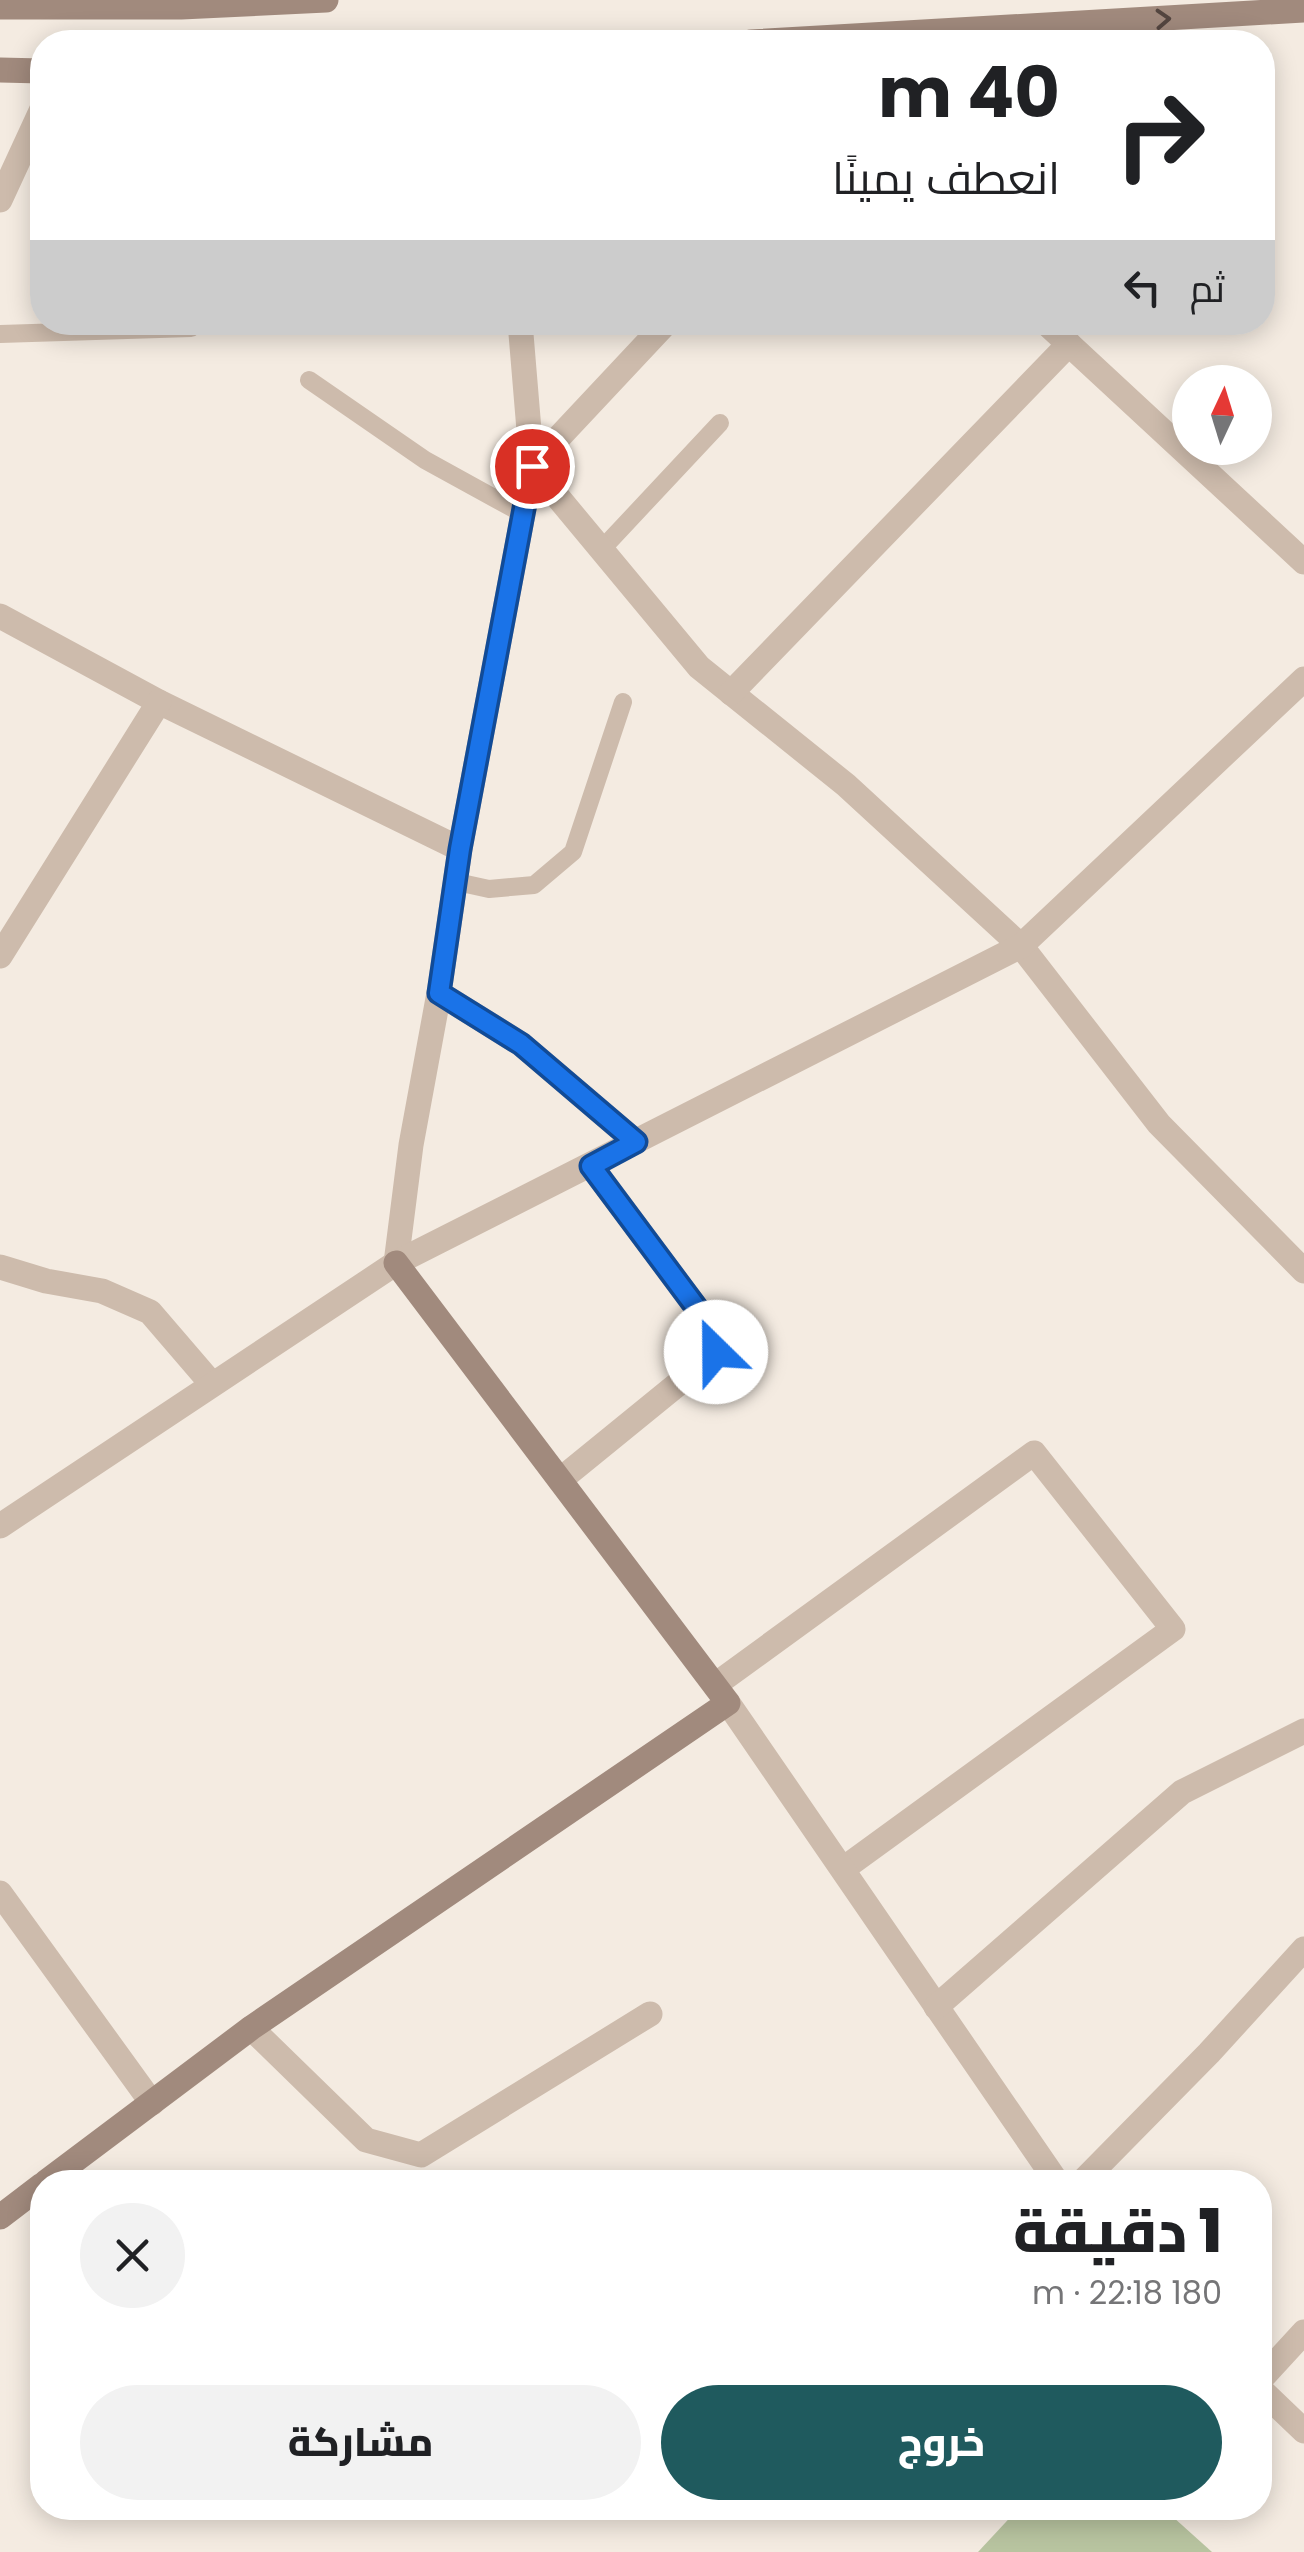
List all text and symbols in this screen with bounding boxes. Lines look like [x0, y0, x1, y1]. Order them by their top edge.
one-way arrow [1155, 9, 1171, 30]
text: 40 m [878, 43, 1060, 142]
icon: right [1095, 70, 1225, 200]
text: انعطف يمينًا [832, 147, 1060, 210]
icon: left [1115, 260, 1170, 315]
text: ثم [1190, 262, 1225, 315]
north arrow [1172, 365, 1272, 465]
map controls [1172, 365, 1272, 465]
pin [490, 424, 575, 509]
icon: arrive [505, 439, 560, 494]
position arrow [664, 1300, 768, 1404]
text: 1 دقيقة [1013, 2189, 1222, 2273]
button: close [80, 2203, 185, 2308]
text: 180 m · 22:18 [1032, 2270, 1222, 2315]
button: مشاركة [80, 2385, 641, 2500]
button: خروج [661, 2385, 1222, 2500]

